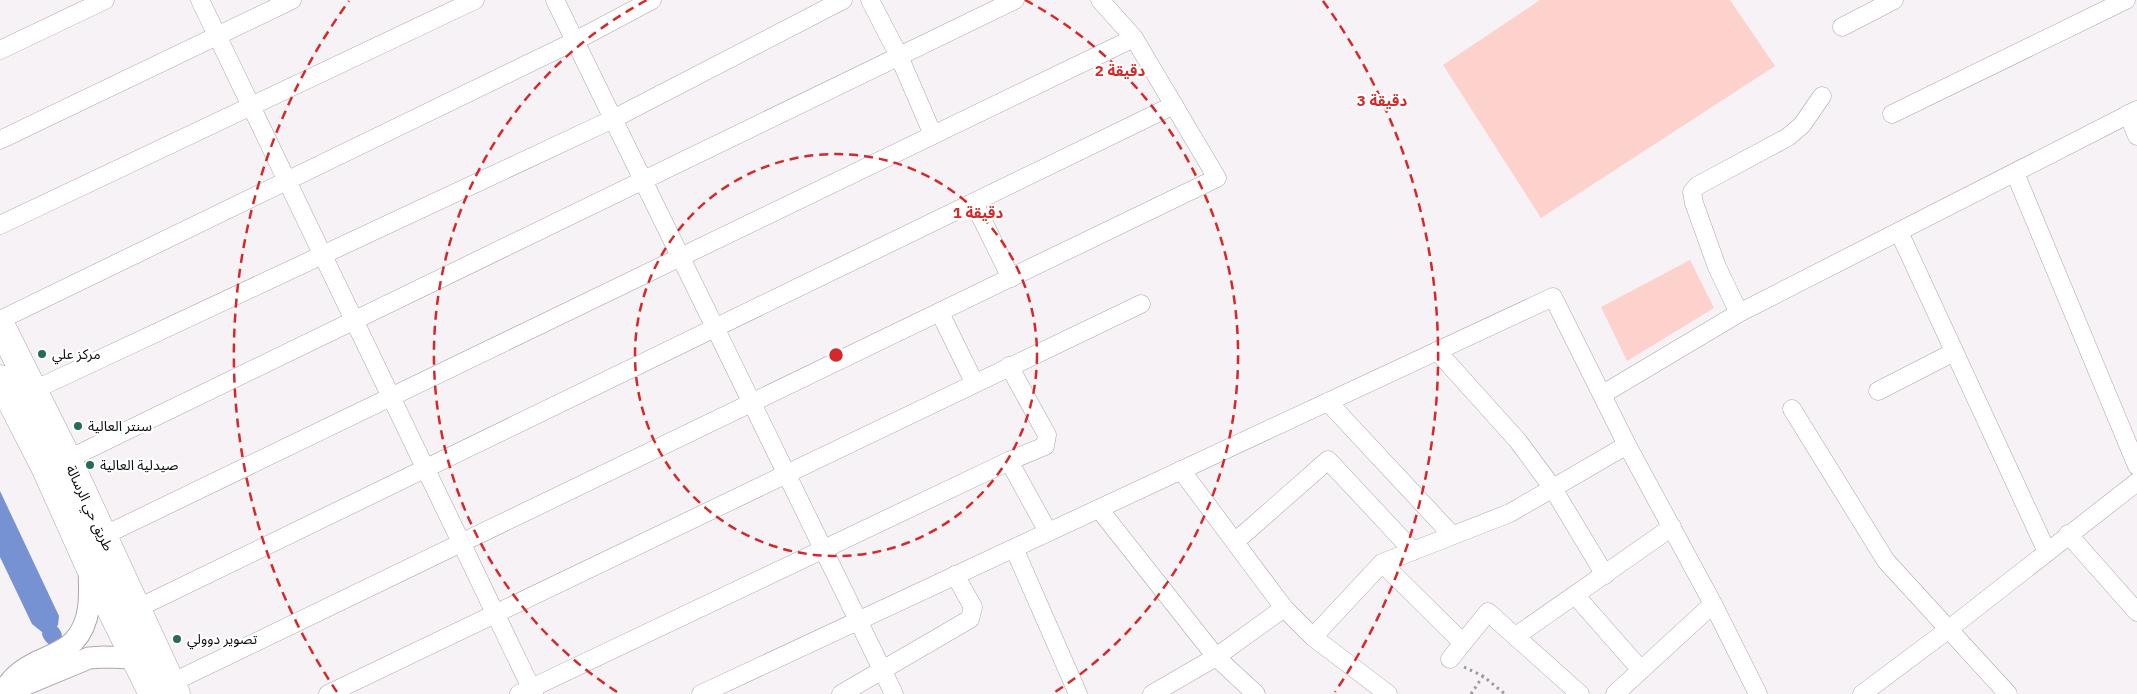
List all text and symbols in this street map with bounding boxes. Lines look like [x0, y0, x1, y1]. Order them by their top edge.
text: 2 دقيقة [1095, 61, 1145, 80]
text: 3 دقيقة [1357, 91, 1407, 110]
text: 1 دقيقة [953, 203, 1003, 222]
place label: مركز علي [52, 345, 101, 365]
centre of rings [827, 346, 845, 364]
marker: مركز علي [36, 348, 48, 360]
place label: سنتر العالية [88, 417, 152, 435]
marker: سنتر العالية [72, 420, 84, 432]
place label: صيدلية العالية [100, 456, 179, 474]
marker: صيدلية العالية [84, 459, 96, 471]
street label: طريق حي الرسالة [60, 462, 118, 555]
place label: تصوير دوولي [187, 630, 257, 650]
marker: تصوير دوولي [171, 633, 183, 645]

